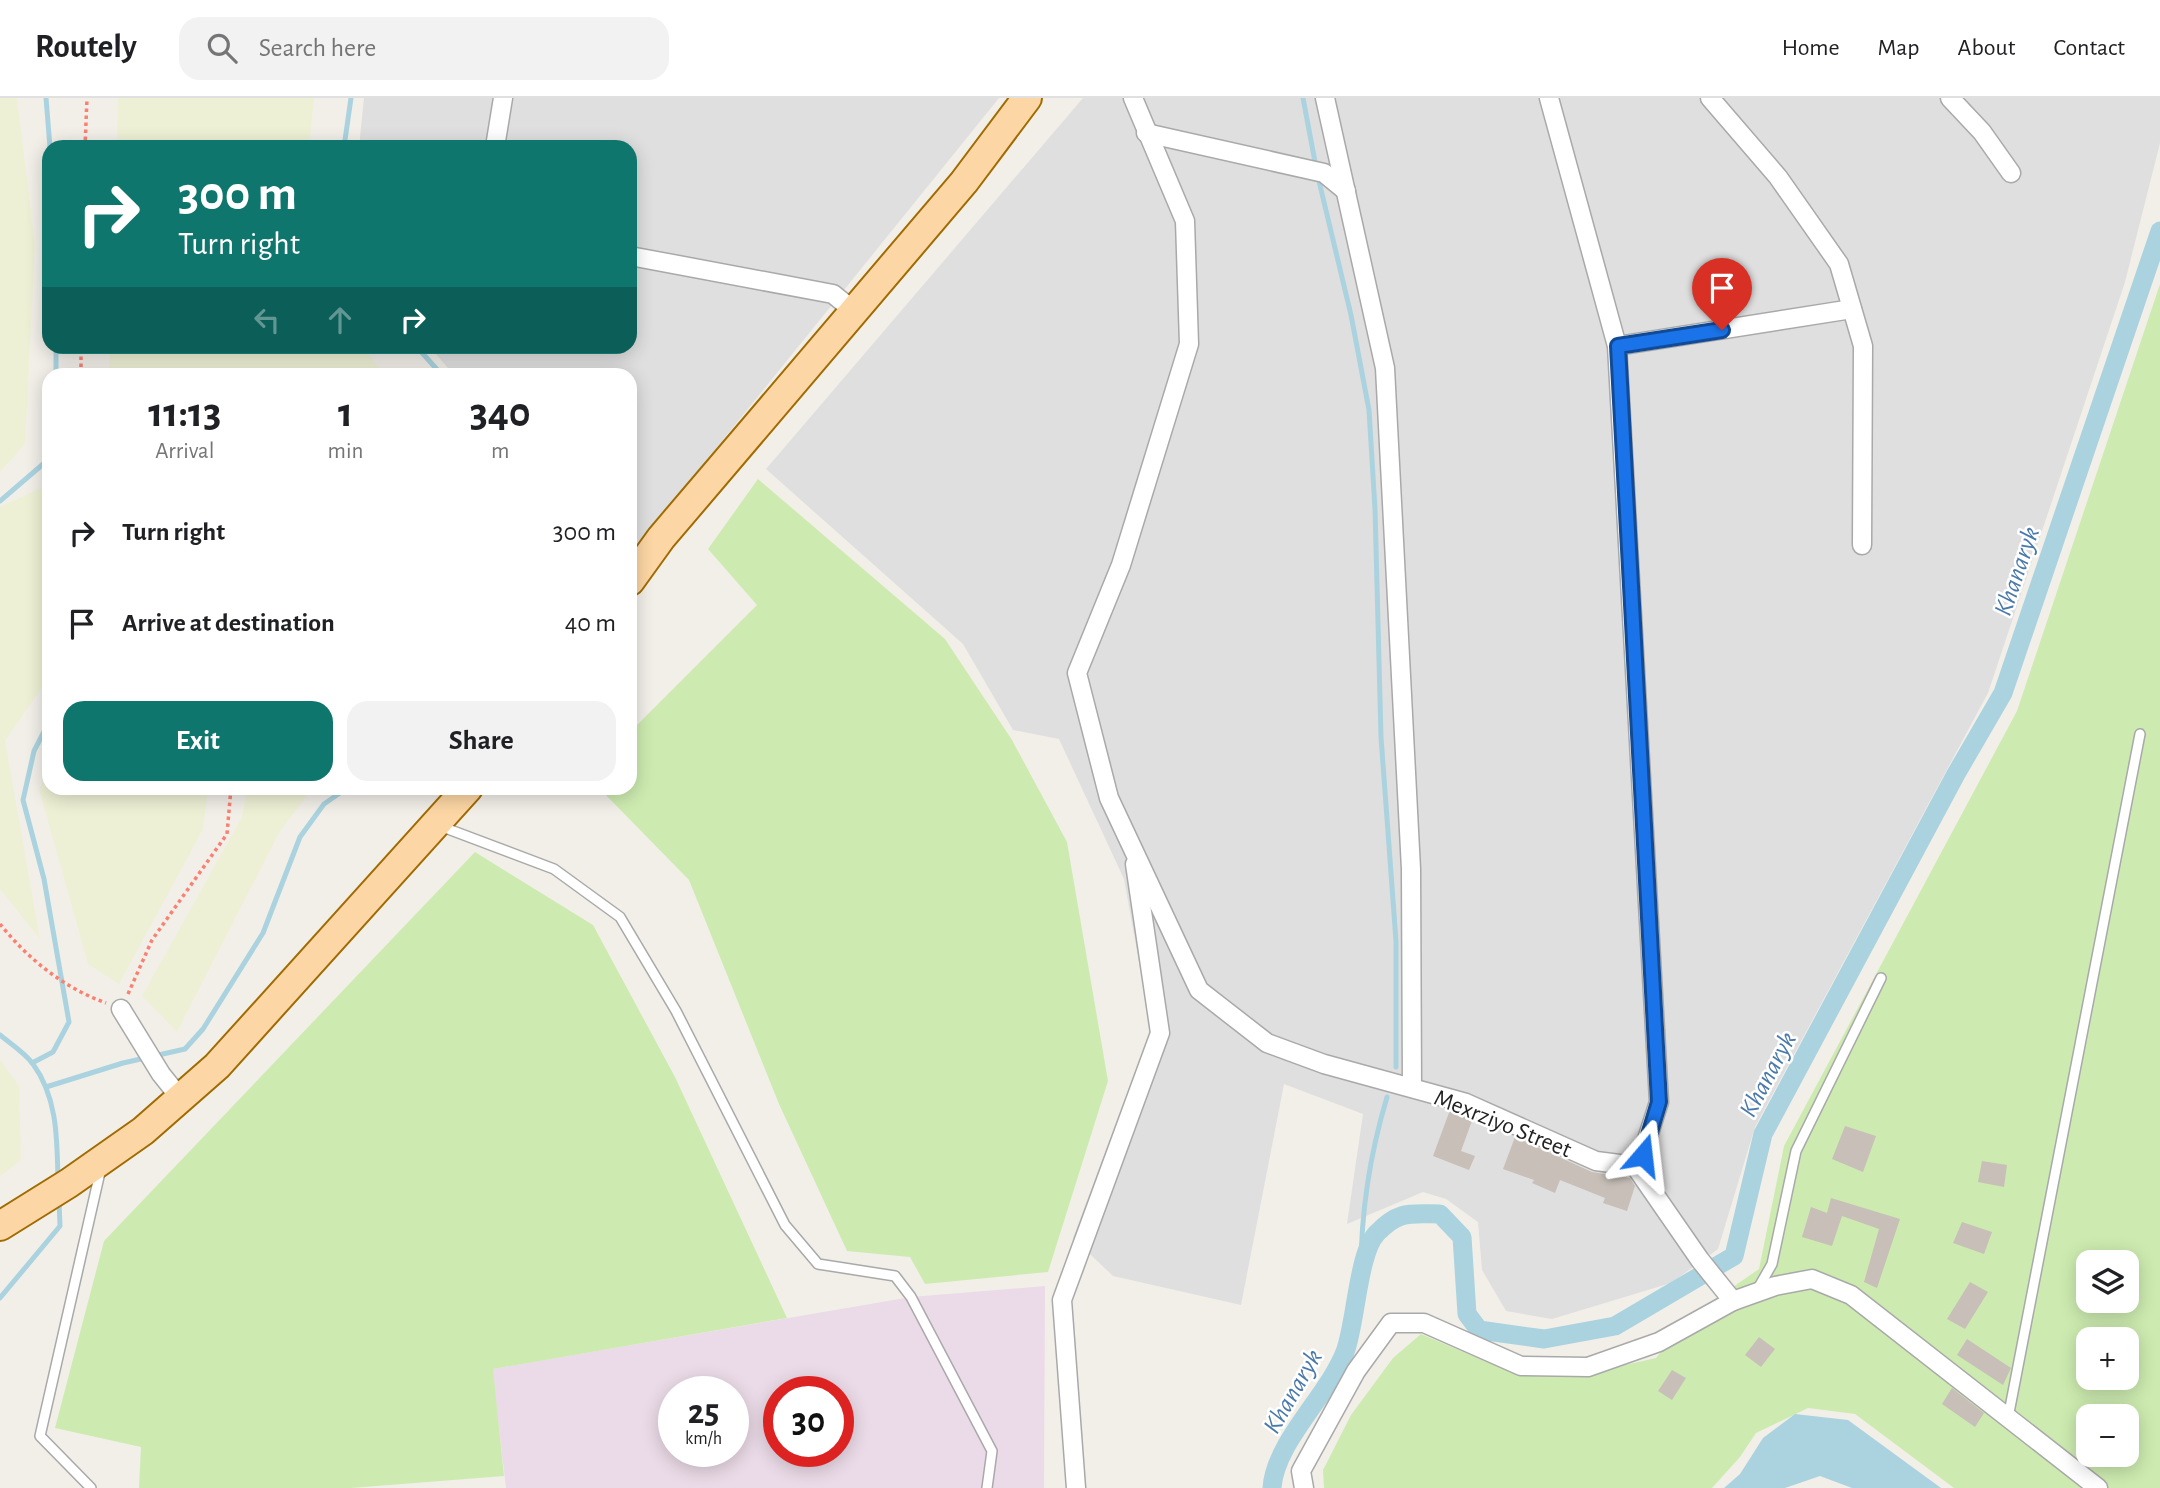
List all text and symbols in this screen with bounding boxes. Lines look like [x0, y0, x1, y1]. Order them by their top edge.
search box [179, 17, 669, 80]
icon: search [203, 29, 241, 67]
text: Routely [35, 31, 137, 64]
text: Search here [259, 35, 376, 61]
text: Home [1782, 36, 1840, 60]
text: Map [1878, 36, 1920, 60]
text: About [1958, 36, 2015, 60]
text: Contact [2053, 36, 2125, 60]
icon: right [63, 168, 154, 259]
text: 300 m [178, 170, 297, 219]
text: Turn right [178, 228, 300, 260]
pin [1692, 258, 1752, 330]
icon: arrive [1703, 269, 1741, 307]
icon: left [248, 301, 286, 339]
icon: ahead [321, 301, 359, 339]
icon: right [394, 301, 432, 339]
text: 11:13 [148, 392, 221, 434]
text: 1 [338, 392, 353, 434]
text: 340 [470, 392, 531, 434]
text: Arrival [155, 440, 214, 463]
text: min [328, 440, 363, 463]
text: m [491, 440, 509, 463]
icon: right [63, 514, 101, 552]
text: Turn right [122, 519, 225, 545]
text: 300 m [553, 519, 616, 545]
water label: Khanaryk [1990, 524, 2044, 619]
icon: arrive [63, 605, 101, 643]
text: Arrive at destination [122, 610, 335, 636]
text: 40 m [565, 610, 616, 636]
button: Exit [63, 701, 333, 781]
button: Share [347, 701, 616, 781]
water label: Khanaryk [1735, 1028, 1801, 1121]
street label: Mexrziyo Street [1431, 1086, 1575, 1162]
position arrow [1606, 1118, 1680, 1192]
map controls [2076, 1250, 2139, 1467]
button: layers [2076, 1250, 2139, 1313]
button: + [2076, 1327, 2139, 1390]
water label: Khanaryk [1259, 1345, 1327, 1438]
speed limit sign: 30 [763, 1376, 854, 1467]
text: 25 [688, 1395, 719, 1430]
button: − [2076, 1404, 2139, 1467]
text: km/h [685, 1430, 722, 1448]

